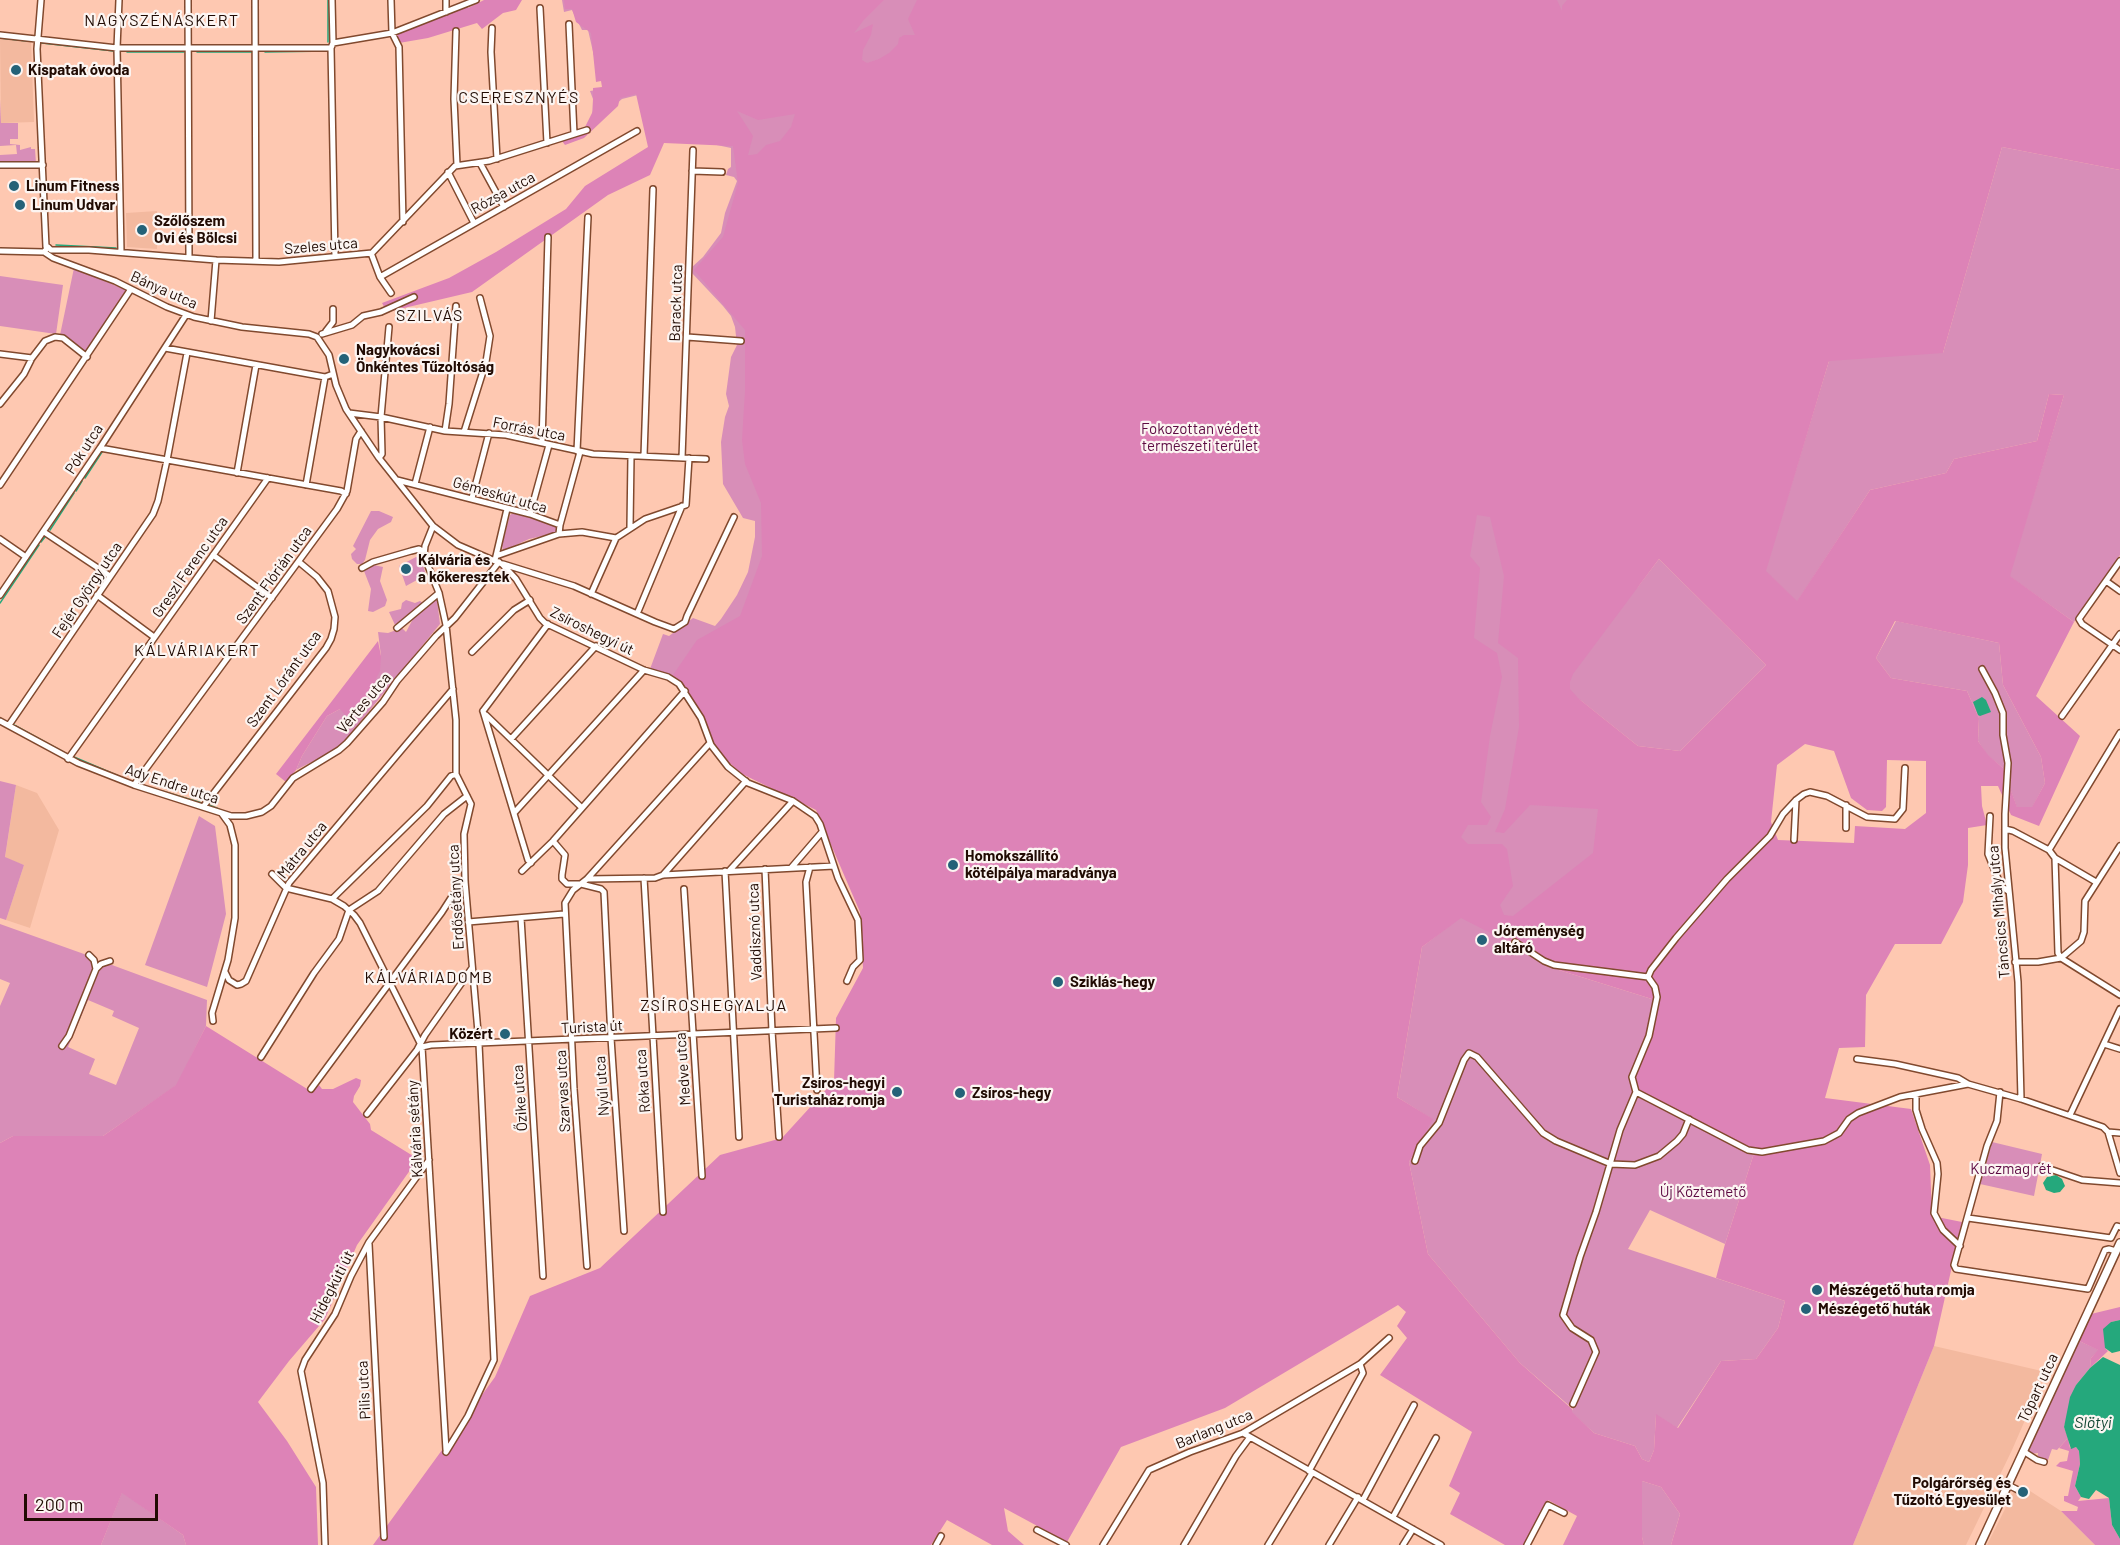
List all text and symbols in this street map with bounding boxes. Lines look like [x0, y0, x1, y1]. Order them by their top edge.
district label: NAGYSZÉNÁSKERT [84, 11, 240, 31]
place label: Kispatak óvoda [28, 61, 130, 79]
marker: Kispatak óvoda [9, 63, 23, 77]
district label: CSERESZNYÉS [458, 88, 580, 108]
street label: Rózsa utca [468, 168, 538, 218]
place label: Linum Fitness [26, 177, 119, 195]
marker: Linum Fitness [7, 179, 21, 193]
place label: Linum Udvar [32, 196, 115, 214]
marker: Linum Udvar [13, 198, 27, 212]
place label: Szőlőszem Ovi és Bölcsi [154, 212, 237, 247]
marker: Szőlőszem Ovi és Bölcsi [135, 223, 149, 237]
street label: Szeles utca [284, 234, 358, 258]
street label: Barack utca [666, 264, 686, 342]
street label: Bánya utca [128, 267, 200, 313]
district label: SZILVÁS [396, 306, 464, 326]
place label: Nagykovácsi Önkéntes Tűzoltóság [356, 341, 494, 376]
marker: Nagykovácsi Önkéntes Tűzoltóság [337, 352, 351, 366]
street label: Forrás utca [491, 413, 567, 445]
park label: Fokozottan védett természeti terület [1141, 420, 1259, 455]
street label: Pók utca [61, 421, 107, 477]
street label: Gémeskút utca [451, 473, 549, 517]
street label: Greszl Ferenc utca [148, 513, 232, 621]
street label: Szent Flórián utca [232, 522, 316, 628]
street label: Fejér György utca [48, 539, 126, 641]
place label: Kálvária és a kőkeresztek [418, 551, 510, 586]
marker: Kálvária és a kőkeresztek [399, 562, 413, 576]
street label: Zsíroshegyi út [547, 603, 637, 659]
street label: Szent Lóránt utca [243, 627, 325, 731]
district label: KÁLVÁRIAKERT [134, 641, 260, 661]
street label: Vértes utca [333, 669, 395, 737]
street label: Ady Endre utca [123, 760, 221, 808]
street label: Mátra utca [273, 818, 331, 882]
street label: Erdősétány utca [444, 844, 468, 950]
street label: Táncsics Mihály utca [1984, 845, 2014, 979]
place label: Homokszállító kötélpálya maradványa [965, 847, 1117, 882]
marker: Homokszállító kötélpálya maradványa [946, 858, 960, 872]
street label: Vaddisznó utca [744, 883, 766, 981]
place label: Jóreménység altáró [1494, 922, 1584, 957]
marker: Jóreménység altáró [1475, 933, 1489, 947]
district label: KÁLVÁRIADOMB [364, 968, 494, 988]
place label: Sziklás-hegy [1070, 973, 1155, 991]
marker: Sziklás-hegy [1051, 975, 1065, 989]
district label: ZSÍROSHEGYALJA [640, 996, 788, 1016]
street label: Turista út [561, 1016, 623, 1038]
place label: Közért [449, 1025, 493, 1043]
marker: Közért [498, 1027, 512, 1041]
street label: Medve utca [671, 1032, 695, 1106]
street label: Róka utca [632, 1048, 654, 1114]
street label: Szarvas utca [552, 1049, 574, 1133]
street label: Nyúl utca [591, 1055, 613, 1117]
street label: Őzike utca [509, 1064, 531, 1132]
place label: Zsíros-hegyi Turistaház romja [774, 1074, 885, 1109]
street label: Kálvária sétány [403, 1080, 427, 1178]
place label: Zsíros-hegy [972, 1084, 1051, 1102]
marker: Zsíros-hegyi Turistaház romja [890, 1085, 904, 1099]
marker: Zsíros-hegy [953, 1086, 967, 1100]
park label: Kuczmag rét [1970, 1160, 2052, 1178]
park label: Új Köztemető [1660, 1183, 1746, 1201]
street label: Hidegkúti út [306, 1248, 358, 1326]
place label: Mészégető huta romja [1829, 1281, 1975, 1299]
marker: Mészégető huta romja [1810, 1283, 1824, 1297]
place label: Mészégető huták [1818, 1300, 1931, 1318]
marker: Mészégető huták [1799, 1302, 1813, 1316]
street label: Tópart utca [2014, 1351, 2062, 1425]
street label: Pilis utca [353, 1360, 375, 1420]
street label: Barlang utca [1173, 1405, 1255, 1453]
water label: Slötyi [2074, 1413, 2112, 1433]
place label: Polgárőrség és Tűzoltó Egyesület [1894, 1474, 2011, 1509]
scale bar [27, 1482, 160, 1520]
marker: Polgárőrség és Tűzoltó Egyesület [2016, 1485, 2030, 1499]
text: 200 m [35, 1493, 83, 1515]

